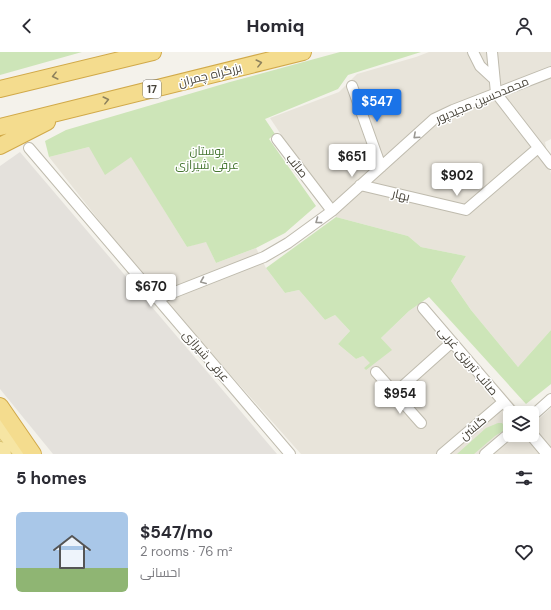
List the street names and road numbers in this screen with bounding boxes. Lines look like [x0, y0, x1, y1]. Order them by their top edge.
street label: بزرگراه چمران [177, 59, 244, 92]
street label: محمدحسین مجیدپور [432, 73, 531, 128]
road number: 17 [143, 80, 161, 98]
street label: صائب [283, 151, 311, 181]
street label: بهار [390, 185, 411, 205]
street label: صائب تبریزی غربی [434, 323, 502, 399]
street label: عرفی شیرازی [179, 327, 233, 385]
street label: گلشن [456, 412, 490, 444]

